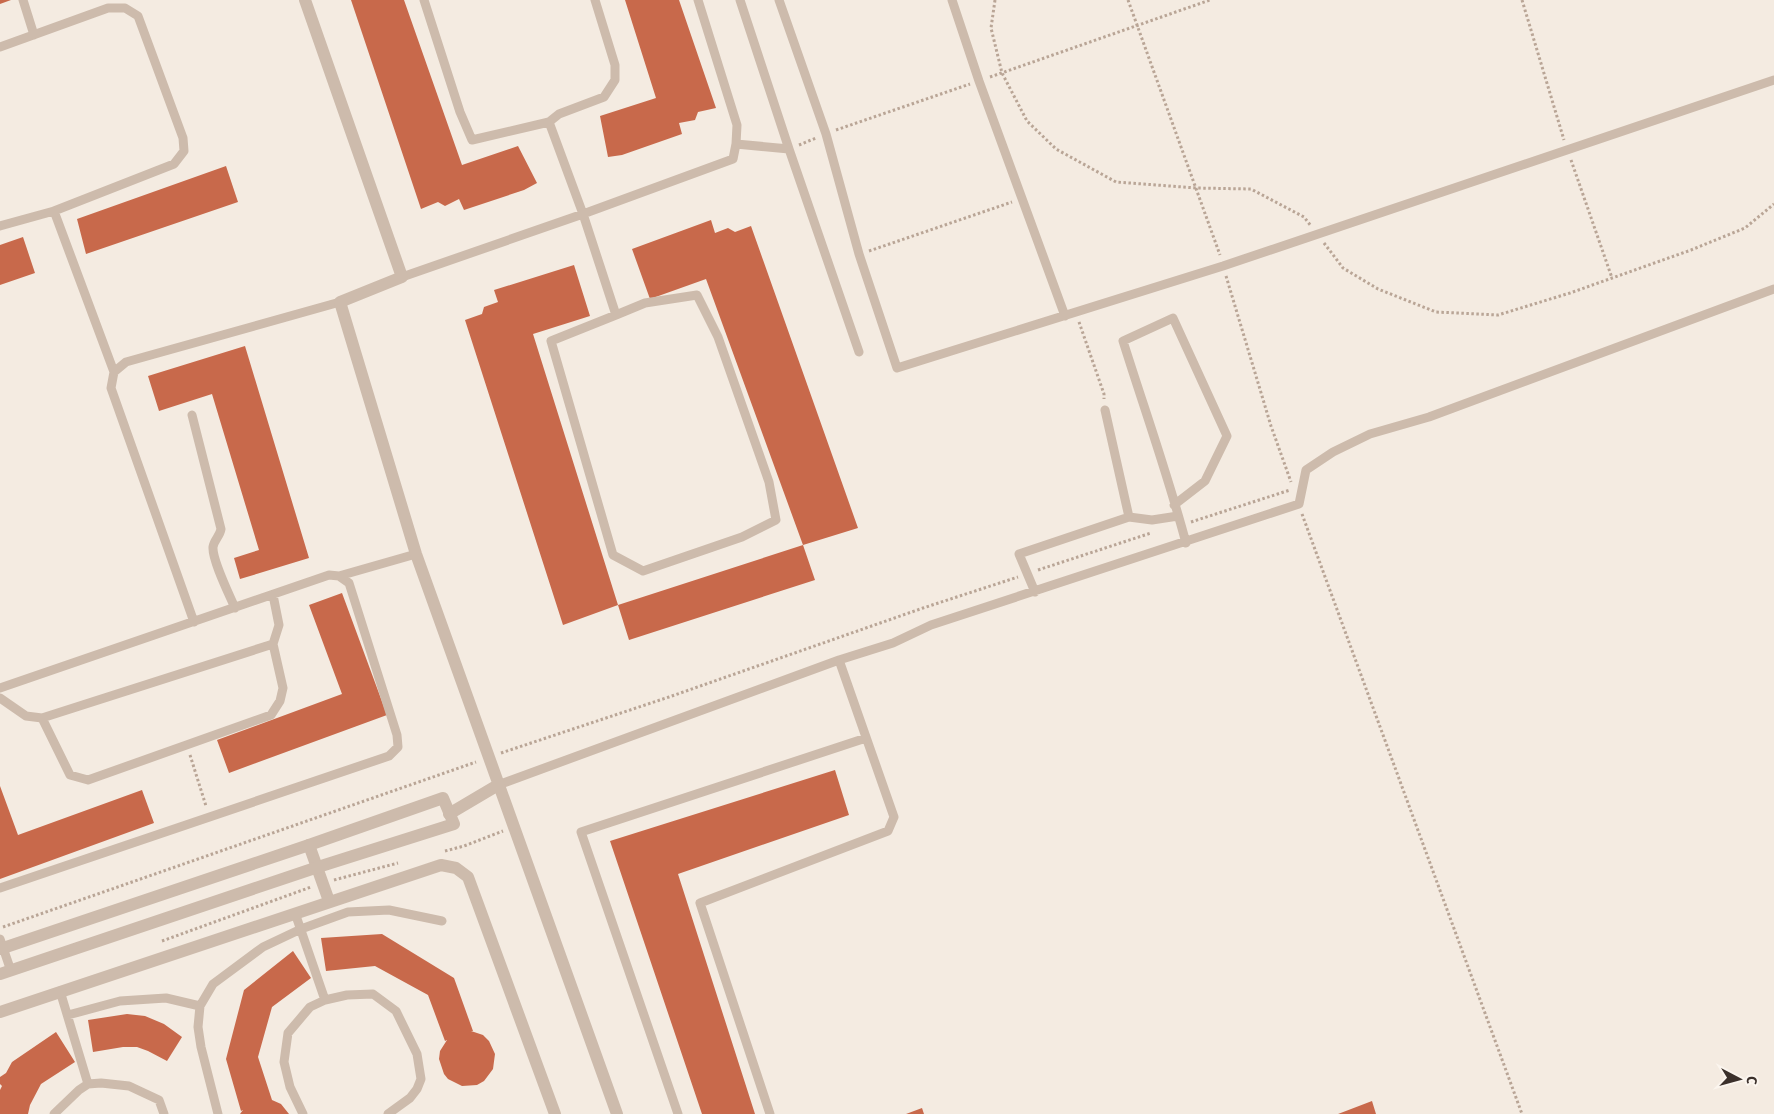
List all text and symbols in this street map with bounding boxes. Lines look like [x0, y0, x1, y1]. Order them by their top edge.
north arrow [1714, 1054, 1764, 1104]
text: С [1743, 1075, 1760, 1085]

